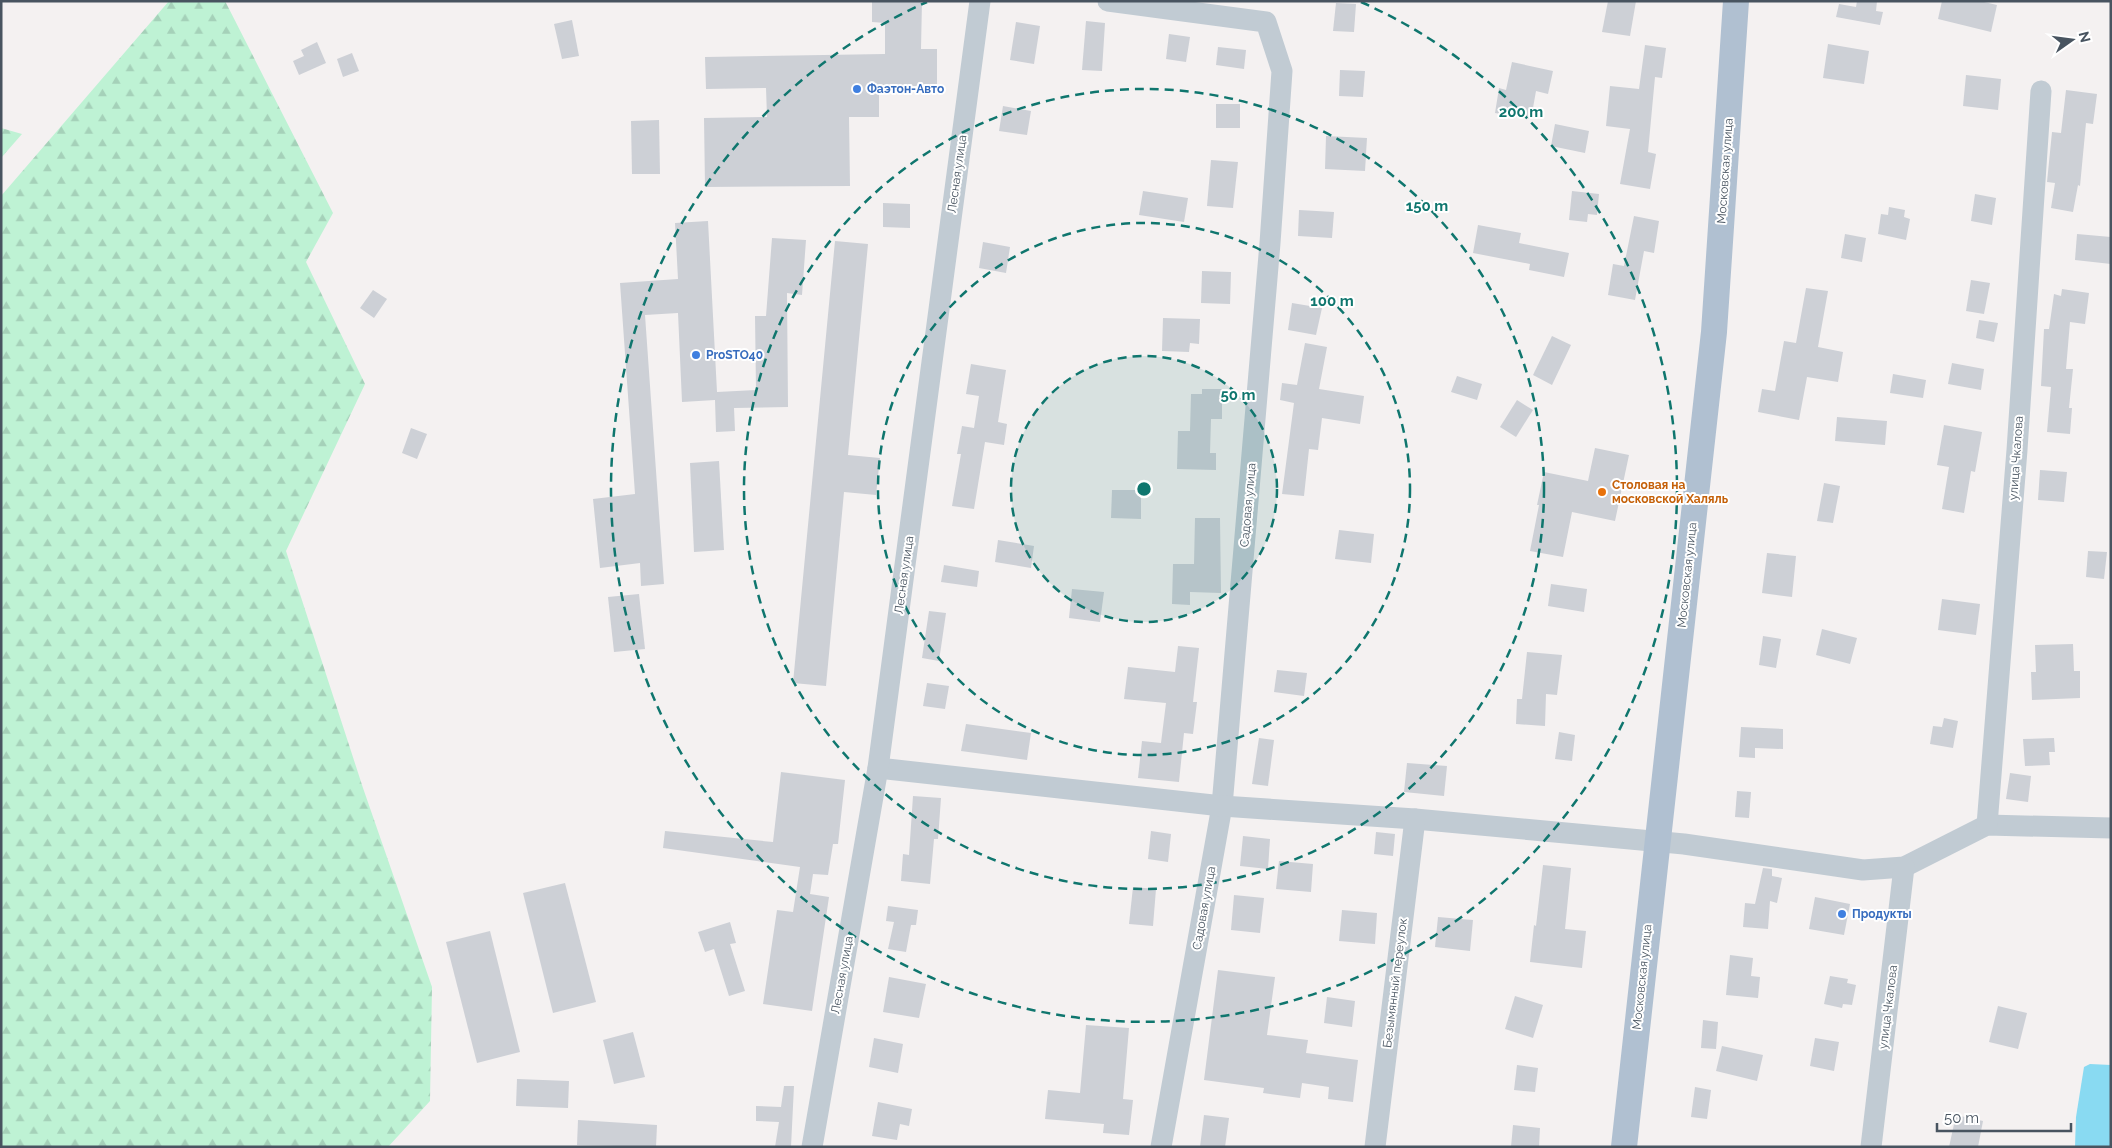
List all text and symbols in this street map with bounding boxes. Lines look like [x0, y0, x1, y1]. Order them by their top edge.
north arrow [2047, 15, 2097, 65]
text: N [2076, 30, 2094, 44]
place label: Фаэтон-Авто [867, 82, 944, 96]
marker: Фаэтон-Авто [851, 83, 863, 95]
text: 200 m [1499, 103, 1543, 121]
street label: Московская улица [1714, 118, 1736, 224]
street label: Лесная улица [945, 134, 969, 214]
text: 150 m [1406, 197, 1448, 215]
text: 100 m [1310, 292, 1354, 310]
place label: ProSTO40 [706, 348, 763, 362]
marker: ProSTO40 [690, 349, 702, 361]
text: 50 m [1220, 386, 1256, 404]
street label: улица Чкалова [2006, 415, 2026, 501]
street label: Садовая улица [1237, 462, 1259, 548]
place label: Столовая на московской Халяль [1612, 478, 1729, 506]
centre of rings [1135, 480, 1153, 498]
marker: Столовая на московской Халяль [1596, 486, 1608, 498]
street label: Московская улица [1675, 522, 1699, 628]
street label: Лесная улица [892, 535, 916, 615]
street label: Садовая улица [1190, 865, 1218, 951]
place label: Продукты [1852, 907, 1912, 921]
marker: Продукты [1836, 908, 1848, 920]
street label: Безымянный переулок [1380, 917, 1410, 1049]
street label: Московская улица [1630, 924, 1654, 1030]
street label: Лесная улица [828, 935, 856, 1015]
street label: улица Чкалова [1876, 964, 1900, 1050]
scale bar [1937, 1100, 2071, 1132]
text: 50 m [1944, 1109, 1979, 1127]

